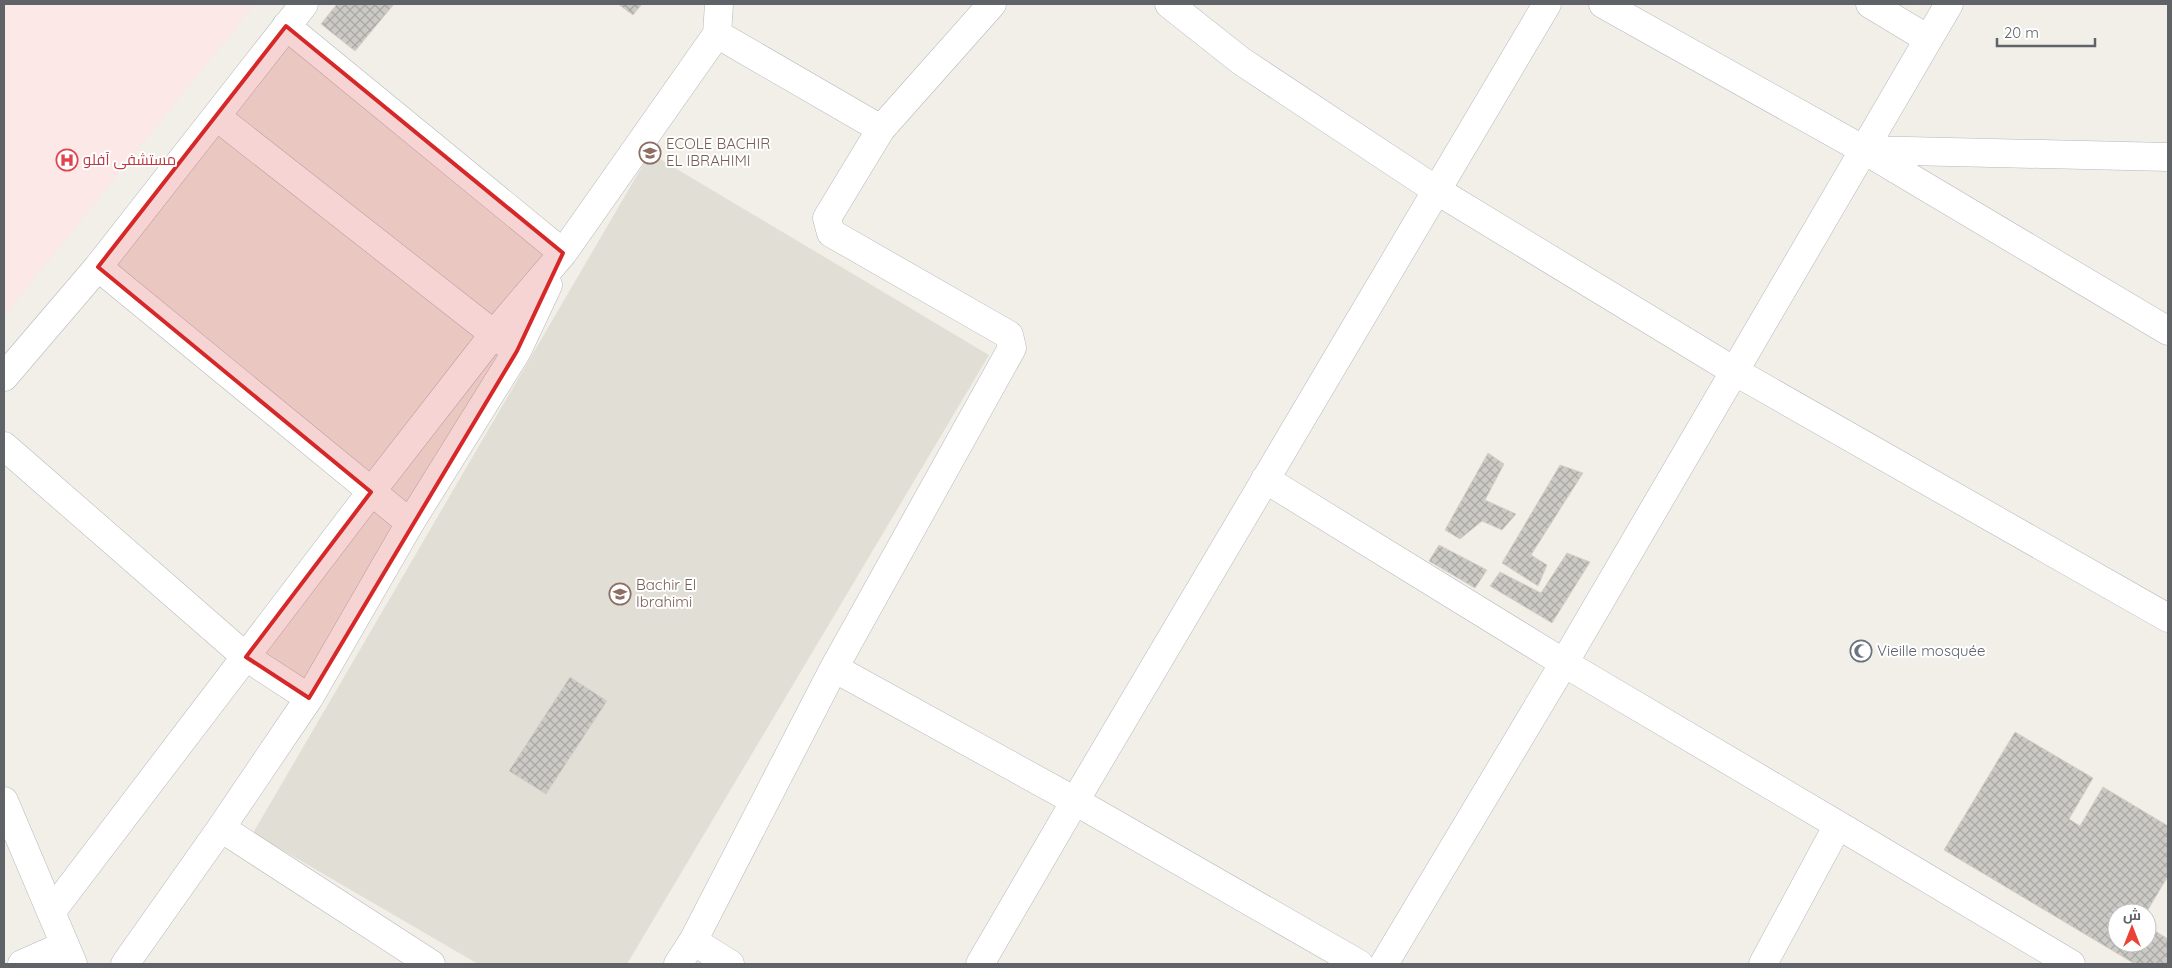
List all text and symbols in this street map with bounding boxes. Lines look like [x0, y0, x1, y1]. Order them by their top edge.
scale bar [1997, 15, 2094, 47]
text: 20 m [2004, 23, 2039, 42]
place label: ECOLE BACHIR EL IBRAHIMI [666, 134, 770, 170]
school or university icon: ECOLE BACHIR EL IBRAHIMI [638, 141, 662, 165]
hospital icon: مستشفى آفلو [55, 148, 79, 172]
place label: مستشفى آفلو [83, 150, 176, 170]
place label: Bachir El Ibrahimi [636, 575, 696, 611]
school or university icon: Bachir El Ibrahimi [608, 582, 632, 606]
mosque icon: Vieille mosquée [1849, 639, 1873, 663]
place label: Vieille mosquée [1877, 641, 1986, 660]
north arrow [2107, 903, 2157, 953]
text: ش [2123, 906, 2141, 924]

